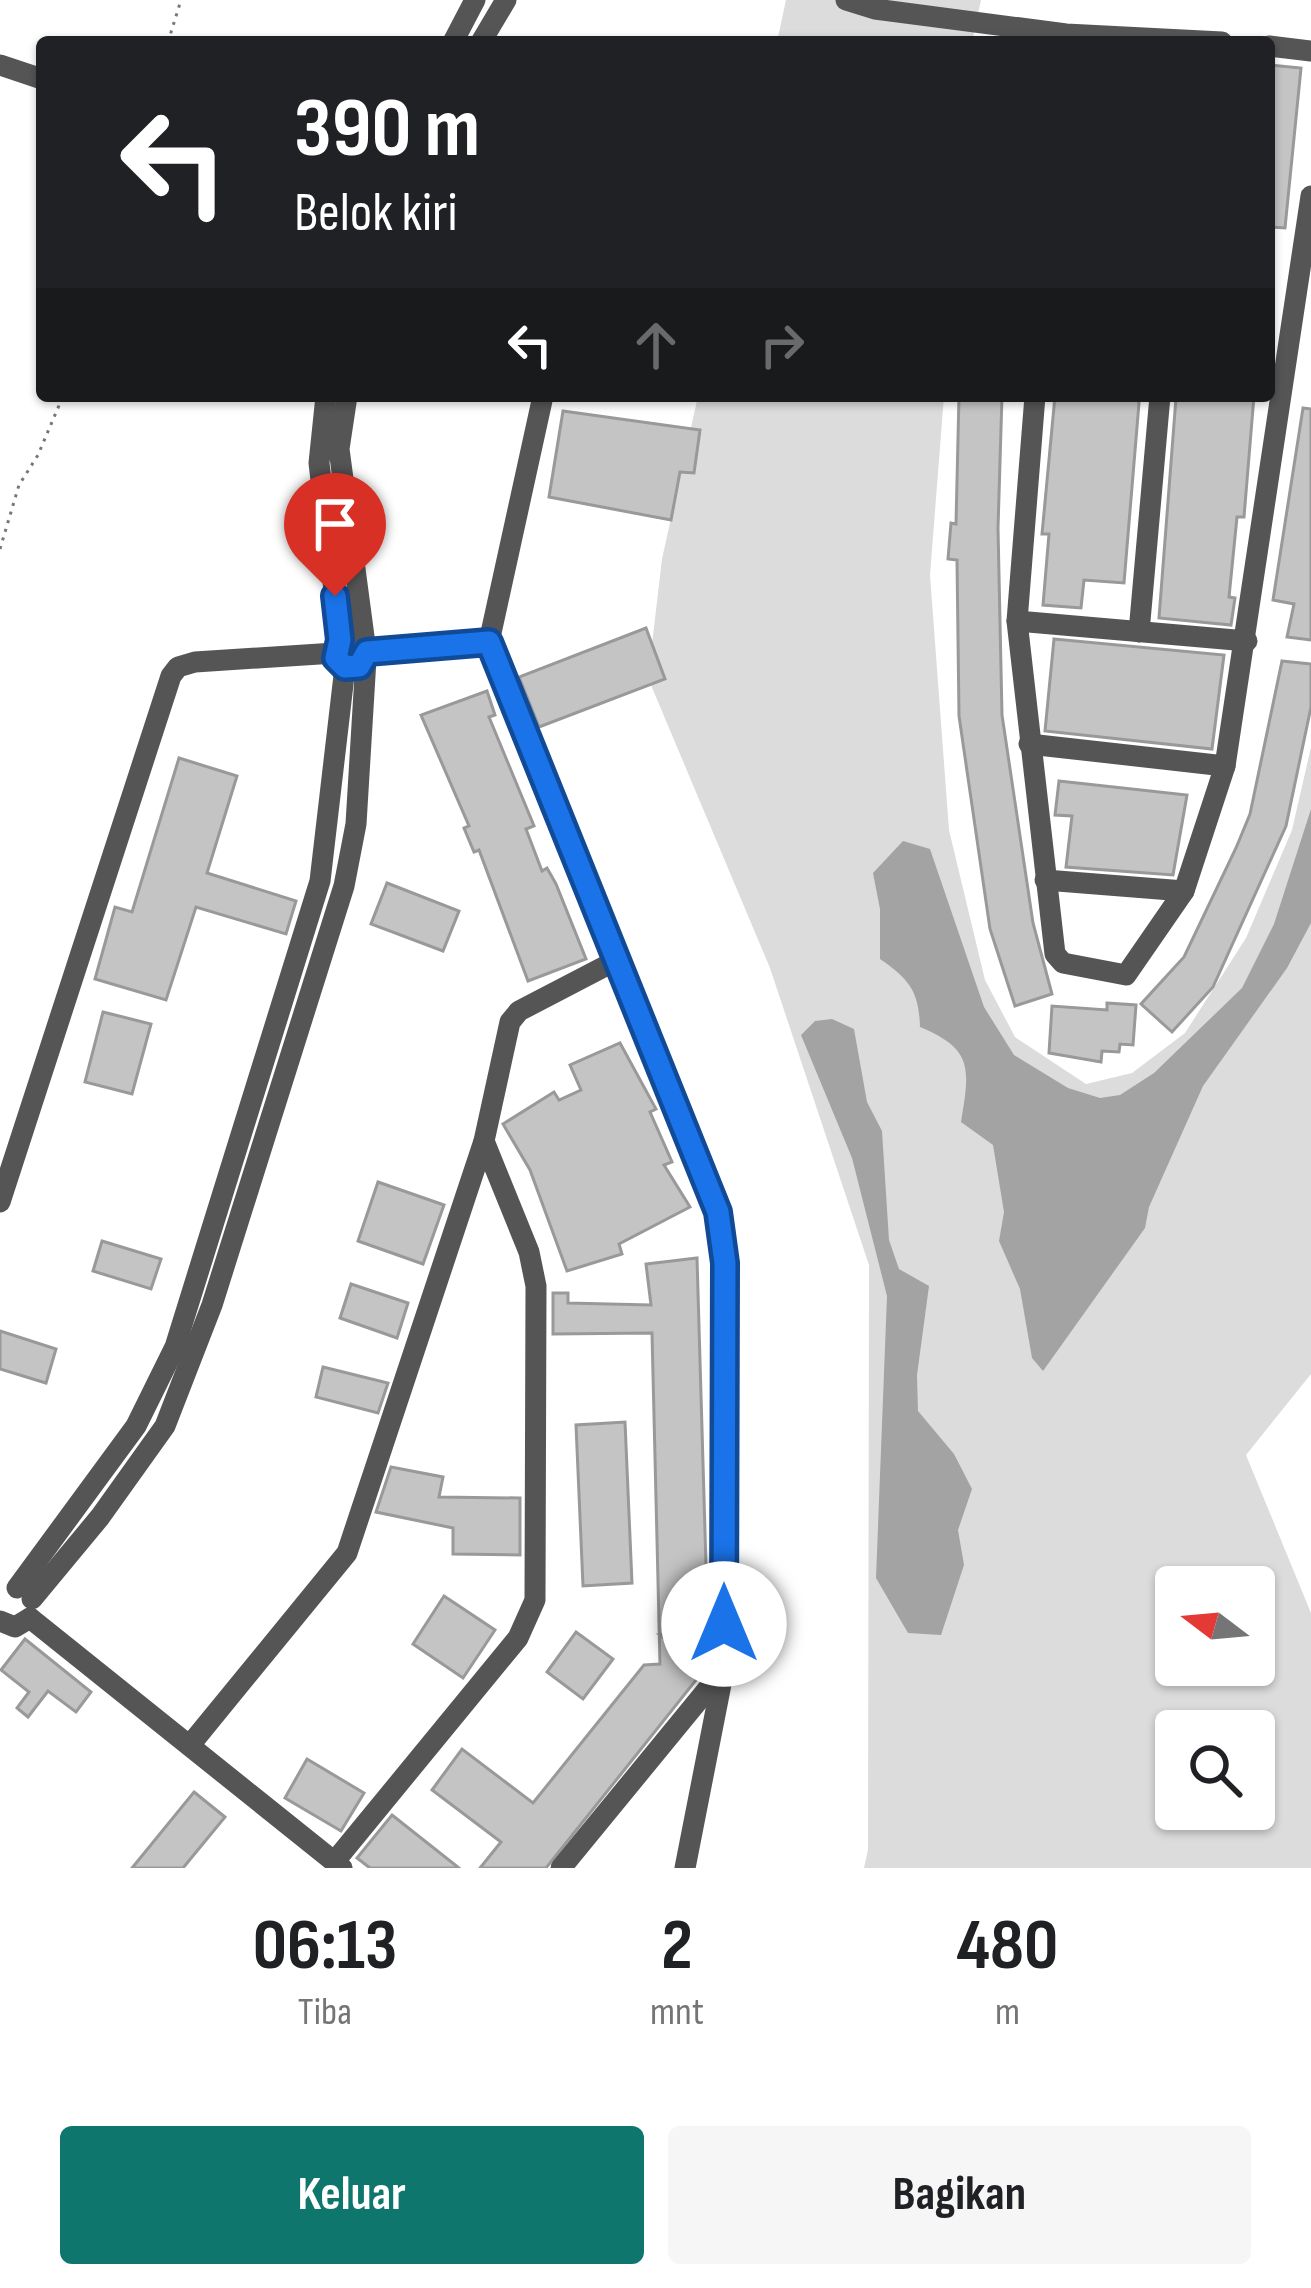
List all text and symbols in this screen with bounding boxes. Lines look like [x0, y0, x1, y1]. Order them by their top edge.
text: 390 m [294, 79, 480, 180]
icon: left [96, 84, 252, 240]
text: Belok kiri [294, 181, 458, 246]
icon: left [497, 312, 563, 378]
icon: ahead [623, 312, 689, 378]
icon: right [749, 312, 815, 378]
pin [284, 473, 386, 596]
icon: arrive [302, 491, 368, 557]
position arrow [661, 1561, 787, 1687]
north arrow [1155, 1566, 1275, 1686]
map controls [1155, 1566, 1275, 1830]
button: search [1155, 1710, 1275, 1830]
text: 06:13 [253, 1903, 397, 1990]
text: 2 [661, 1903, 693, 1990]
text: 480 [957, 1903, 1058, 1990]
text: Tiba [298, 1989, 352, 2036]
text: mnt [650, 1989, 704, 2036]
text: m [995, 1989, 1020, 2036]
button: Keluar [60, 2126, 644, 2264]
button: Bagikan [668, 2126, 1251, 2264]

